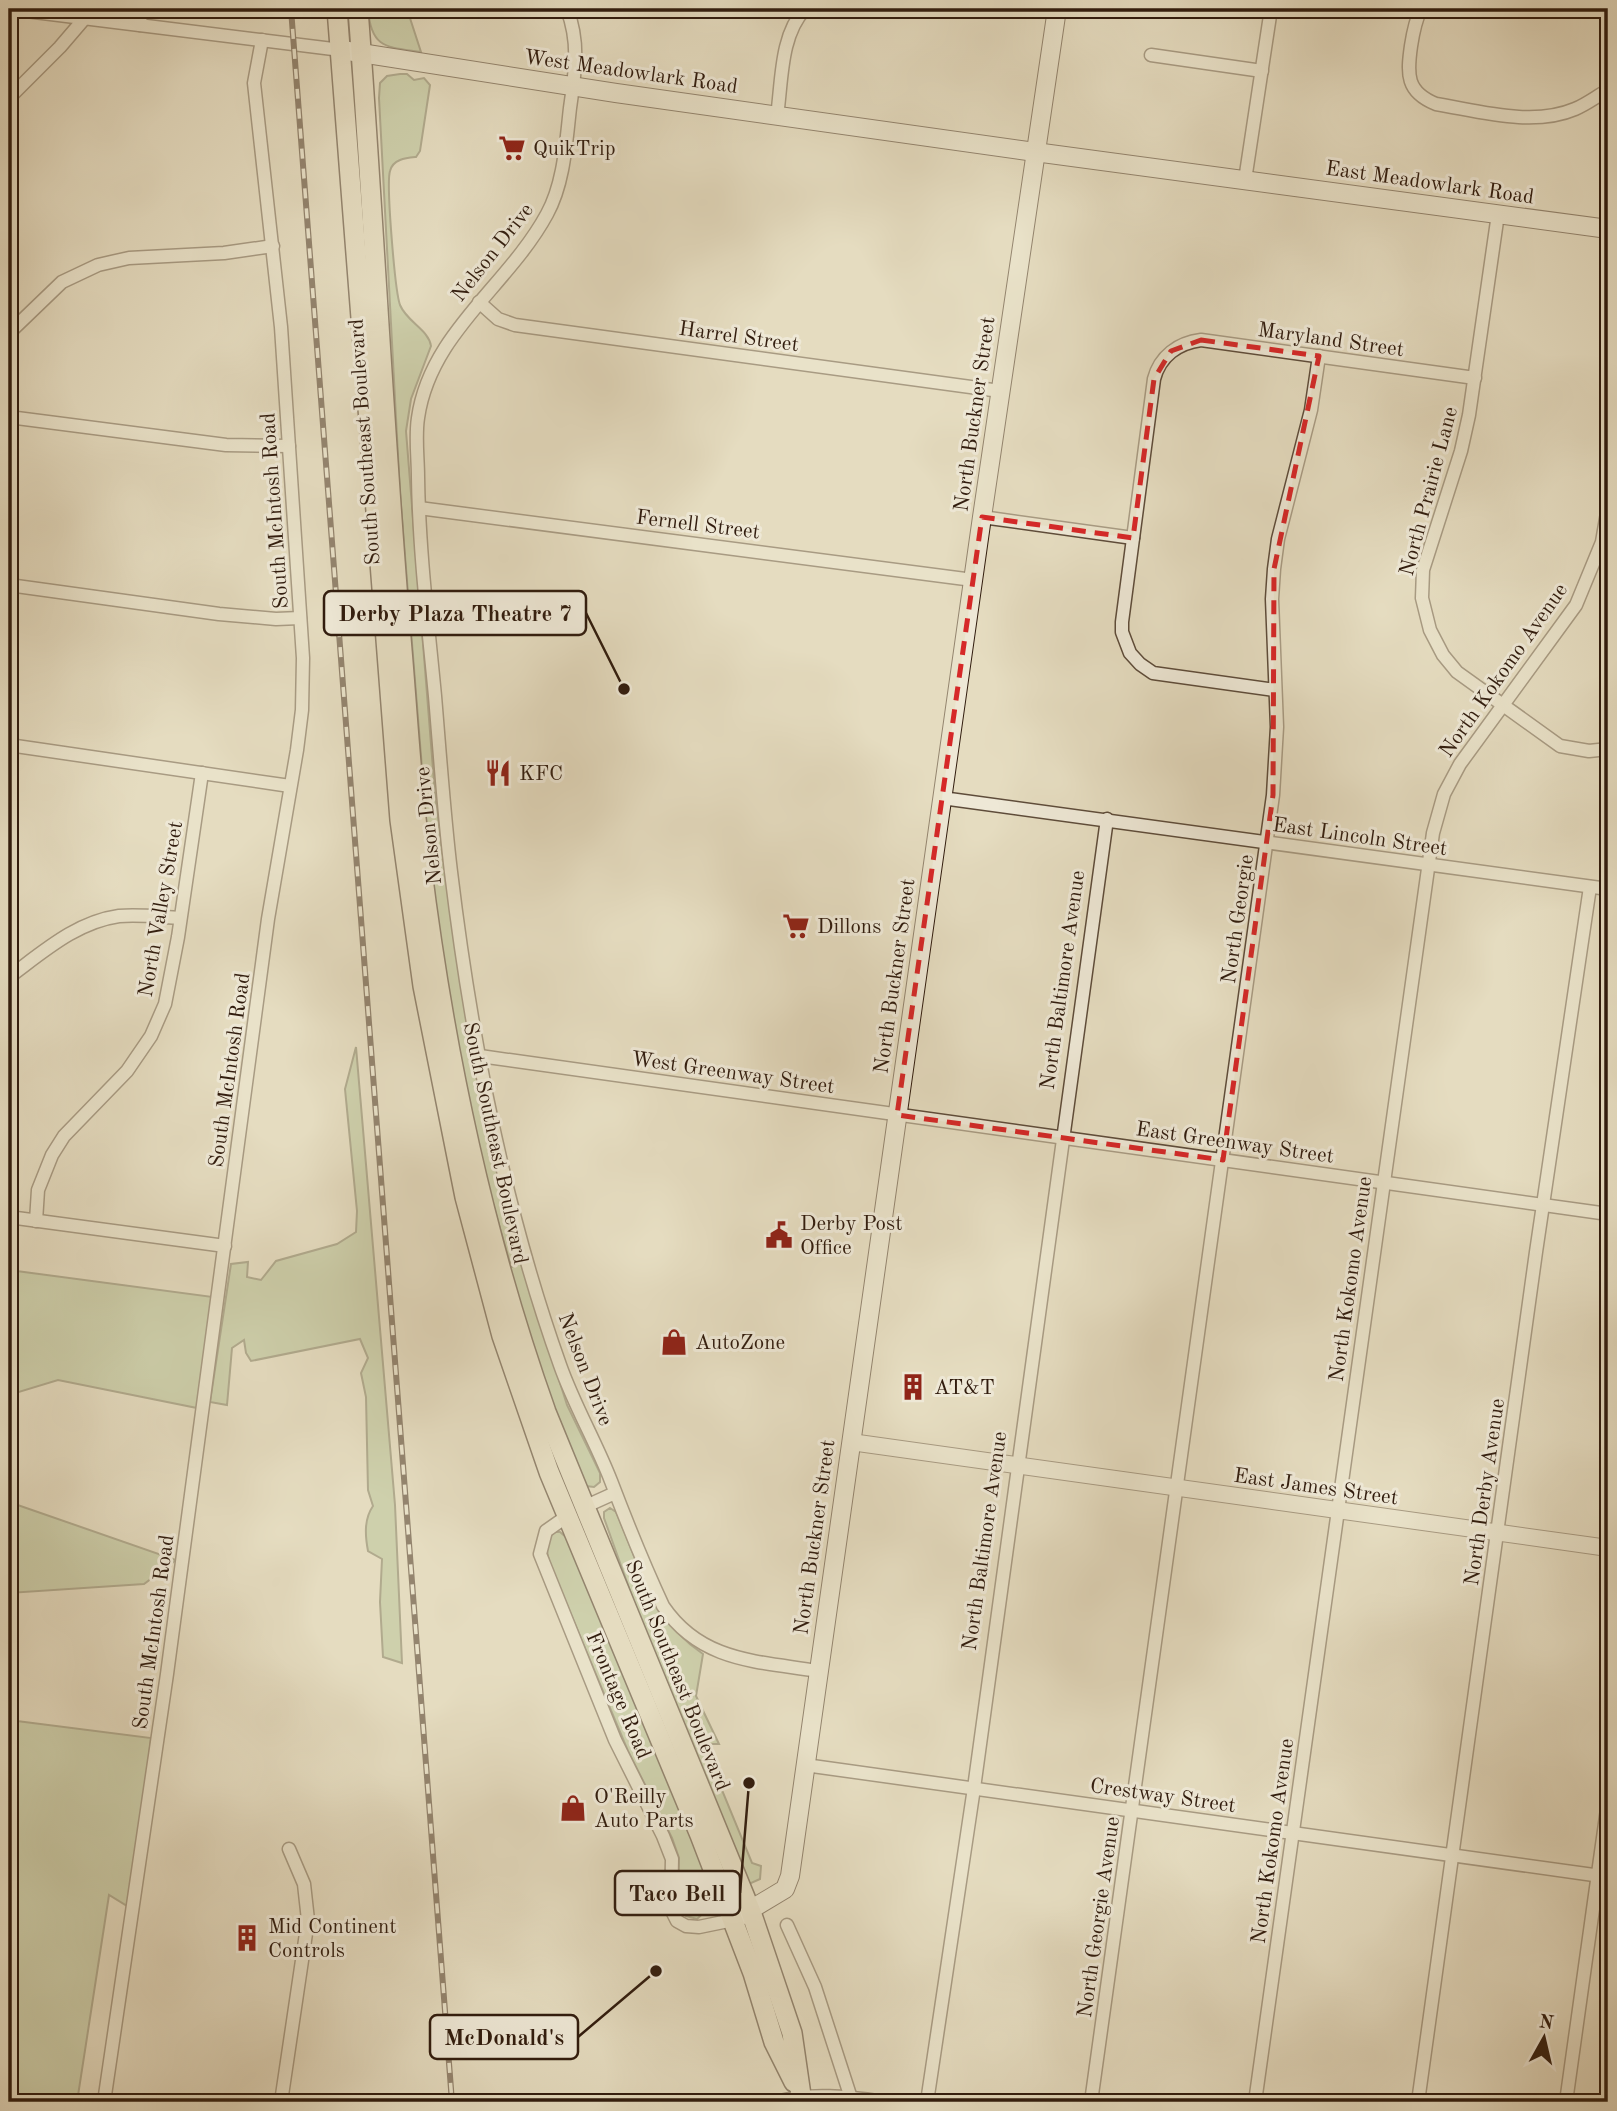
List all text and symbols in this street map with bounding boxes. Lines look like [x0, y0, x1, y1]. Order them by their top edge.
street label: West Meadowlark Road [523, 47, 739, 98]
supermarket icon: QuikTrip [497, 133, 527, 163]
place label: QuikTrip [533, 139, 616, 160]
street label: East Meadowlark Road [1324, 158, 1535, 209]
street label: Nelson Drive [448, 200, 538, 306]
street label: North Buckner Street [951, 315, 1000, 513]
street label: South Southeast Boulevard [346, 318, 385, 566]
street label: Harrel Street [677, 319, 800, 356]
street label: Maryland Street [1256, 320, 1405, 361]
street label: North Prairie Lane [1397, 405, 1462, 578]
street label: South McIntosh Road [258, 412, 293, 610]
street label: Fernell Street [635, 507, 761, 544]
street label: North Kokomo Avenue [1436, 580, 1572, 762]
callout: Derby Plaza Theatre 7 [324, 591, 586, 635]
text: Derby Plaza Theatre 7 [338, 603, 572, 626]
restaurant icon: KFC [483, 758, 513, 788]
place label: KFC [519, 764, 563, 785]
street label: Nelson Drive [413, 766, 446, 886]
street label: East Lincoln Street [1271, 815, 1449, 860]
street label: North Valley Street [136, 820, 187, 999]
street label: North Georgie [1219, 853, 1258, 985]
street label: North Baltimore Avenue [1038, 869, 1089, 1091]
street label: North Buckner Street [871, 877, 920, 1075]
supermarket icon: Dillons [781, 911, 811, 941]
place label: Dillons [817, 917, 881, 938]
street label: South McIntosh Road [206, 971, 255, 1169]
street label: South Southeast Boulevard [459, 1020, 530, 1266]
street label: West Greenway Street [630, 1049, 836, 1098]
street label: East Greenway Street [1134, 1119, 1335, 1168]
street label: North Kokomo Avenue [1327, 1175, 1376, 1383]
place label: Derby Post Office [800, 1214, 902, 1259]
public building icon: Derby Post Office [764, 1220, 794, 1250]
street label: Nelson Drive [554, 1310, 616, 1429]
shop icon: AutoZone [659, 1327, 689, 1357]
place label: AutoZone [695, 1333, 785, 1354]
building icon: AT&T [898, 1372, 928, 1402]
place label: AT&T [934, 1378, 995, 1399]
street label: North Derby Avenue [1462, 1397, 1509, 1587]
street label: North Baltimore Avenue [960, 1430, 1011, 1652]
street label: North Buckner Street [791, 1438, 840, 1636]
street label: East James Street [1232, 1466, 1399, 1509]
street label: South McIntosh Road [130, 1533, 179, 1731]
street label: South Southeast Boulevard [621, 1557, 733, 1794]
street label: Frontage Road [581, 1629, 654, 1762]
street label: North Kokomo Avenue [1249, 1737, 1298, 1945]
street label: Crestway Street [1088, 1776, 1237, 1817]
place label: O'Reilly Auto Parts [594, 1787, 694, 1832]
shop icon: O'Reilly Auto Parts [558, 1793, 588, 1823]
street label: North Georgie Avenue [1075, 1815, 1124, 2019]
callout: Taco Bell [615, 1871, 740, 1915]
text: Taco Bell [628, 1883, 726, 1906]
place label: Mid Continent Controls [268, 1917, 397, 1962]
building icon: Mid Continent Controls [232, 1923, 262, 1953]
north arrow [1508, 2002, 1578, 2072]
text: N [1538, 2013, 1555, 2034]
callout: McDonald's [430, 2015, 578, 2059]
text: McDonald's [444, 2027, 564, 2050]

